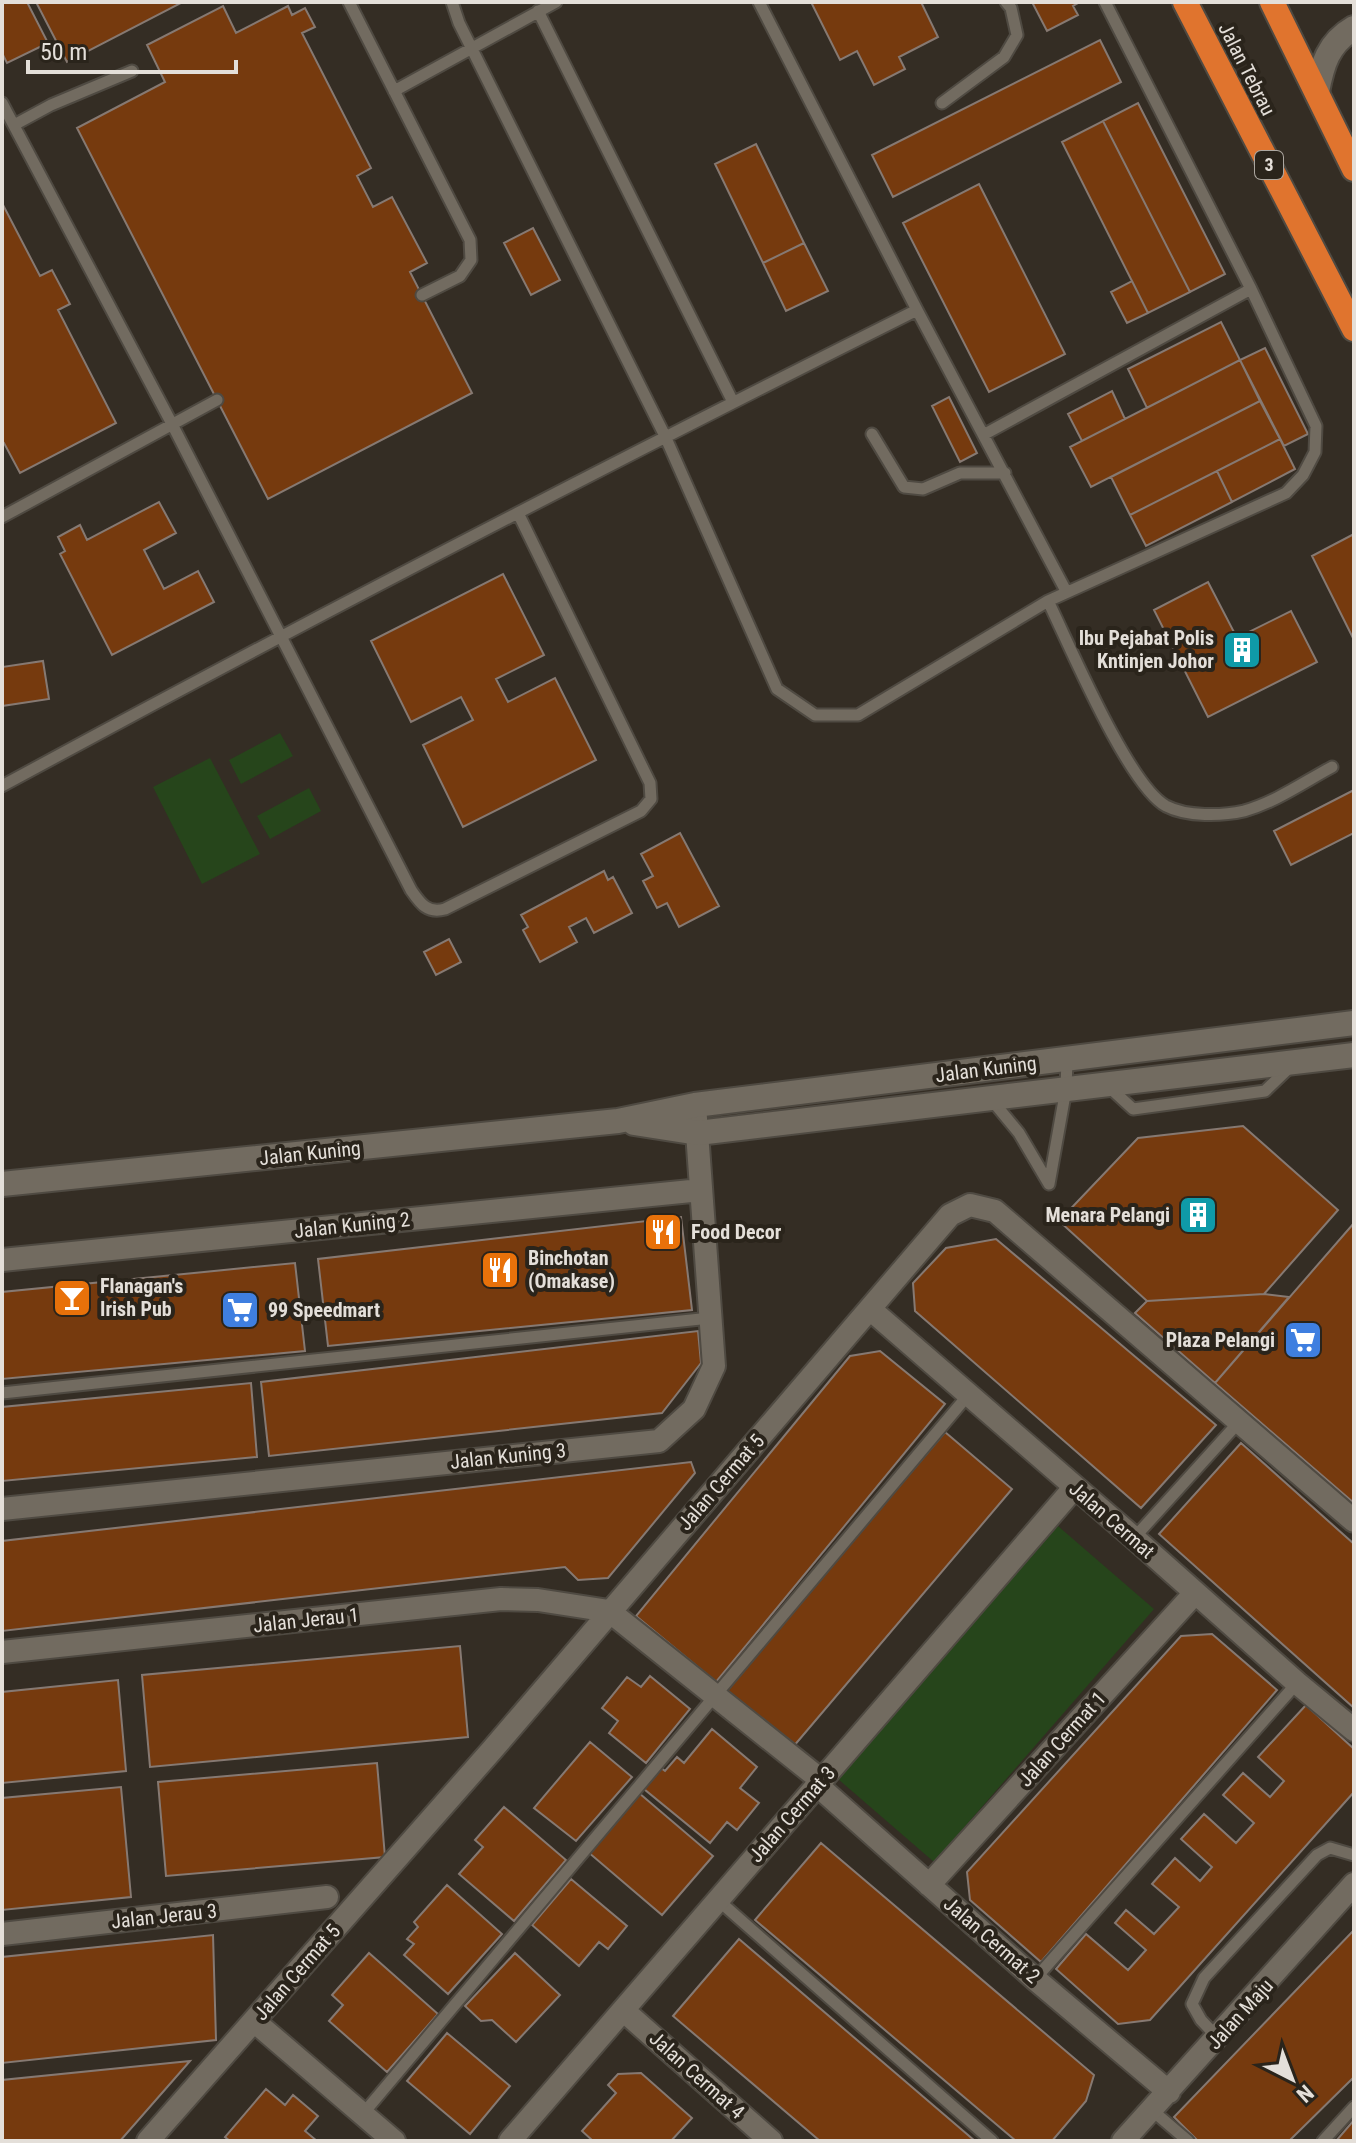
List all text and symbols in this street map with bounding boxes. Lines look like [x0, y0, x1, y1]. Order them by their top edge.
street label: Jalan Tebrau [1213, 19, 1281, 119]
scale bar [28, 24, 236, 74]
text: 50 m [40, 38, 87, 66]
road number: 3 [1255, 151, 1283, 179]
place label: Ibu Pejabat Polis Kntinjen Johor [1079, 626, 1214, 673]
building icon: Ibu Pejabat Polis Kntinjen Johor [1221, 629, 1263, 671]
street label: Jalan Kuning [934, 1051, 1038, 1087]
street label: Jalan Kuning [258, 1136, 362, 1170]
building icon: Menara Pelangi [1177, 1194, 1219, 1236]
place label: Menara Pelangi [1045, 1203, 1170, 1227]
street label: Jalan Kuning 2 [293, 1207, 411, 1243]
restaurant icon: Food Decor [642, 1211, 684, 1253]
place label: Food Decor [691, 1220, 782, 1244]
place label: Binchotan (Omakase) [528, 1246, 615, 1293]
restaurant icon: Binchotan (Omakase) [479, 1249, 521, 1291]
place label: Flanagan's Irish Pub [100, 1274, 183, 1321]
bar icon: Flanagan's Irish Pub [51, 1277, 93, 1319]
supermarket icon: 99 Speedmart [219, 1289, 261, 1331]
place label: 99 Speedmart [268, 1298, 380, 1322]
supermarket icon: Plaza Pelangi [1282, 1319, 1324, 1361]
place label: Plaza Pelangi [1166, 1328, 1275, 1352]
street label: Jalan Cermat 5 [673, 1429, 769, 1535]
street label: Jalan Kuning 3 [449, 1438, 567, 1474]
street label: Jalan Cermat [1064, 1476, 1160, 1564]
street label: Jalan Jerau 1 [252, 1603, 360, 1637]
street label: Jalan Cermat 1 [1013, 1687, 1111, 1791]
street label: Jalan Cermat 3 [744, 1761, 840, 1867]
street label: Jalan Cermat 2 [939, 1892, 1045, 1988]
street label: Jalan Jerau 3 [110, 1899, 218, 1933]
street label: Jalan Cermat 5 [249, 1919, 345, 2025]
street label: Jalan Maju [1202, 1974, 1278, 2054]
street label: Jalan Cermat 4 [645, 2026, 750, 2124]
north arrow [1252, 2039, 1332, 2119]
text: N [1292, 2080, 1318, 2107]

